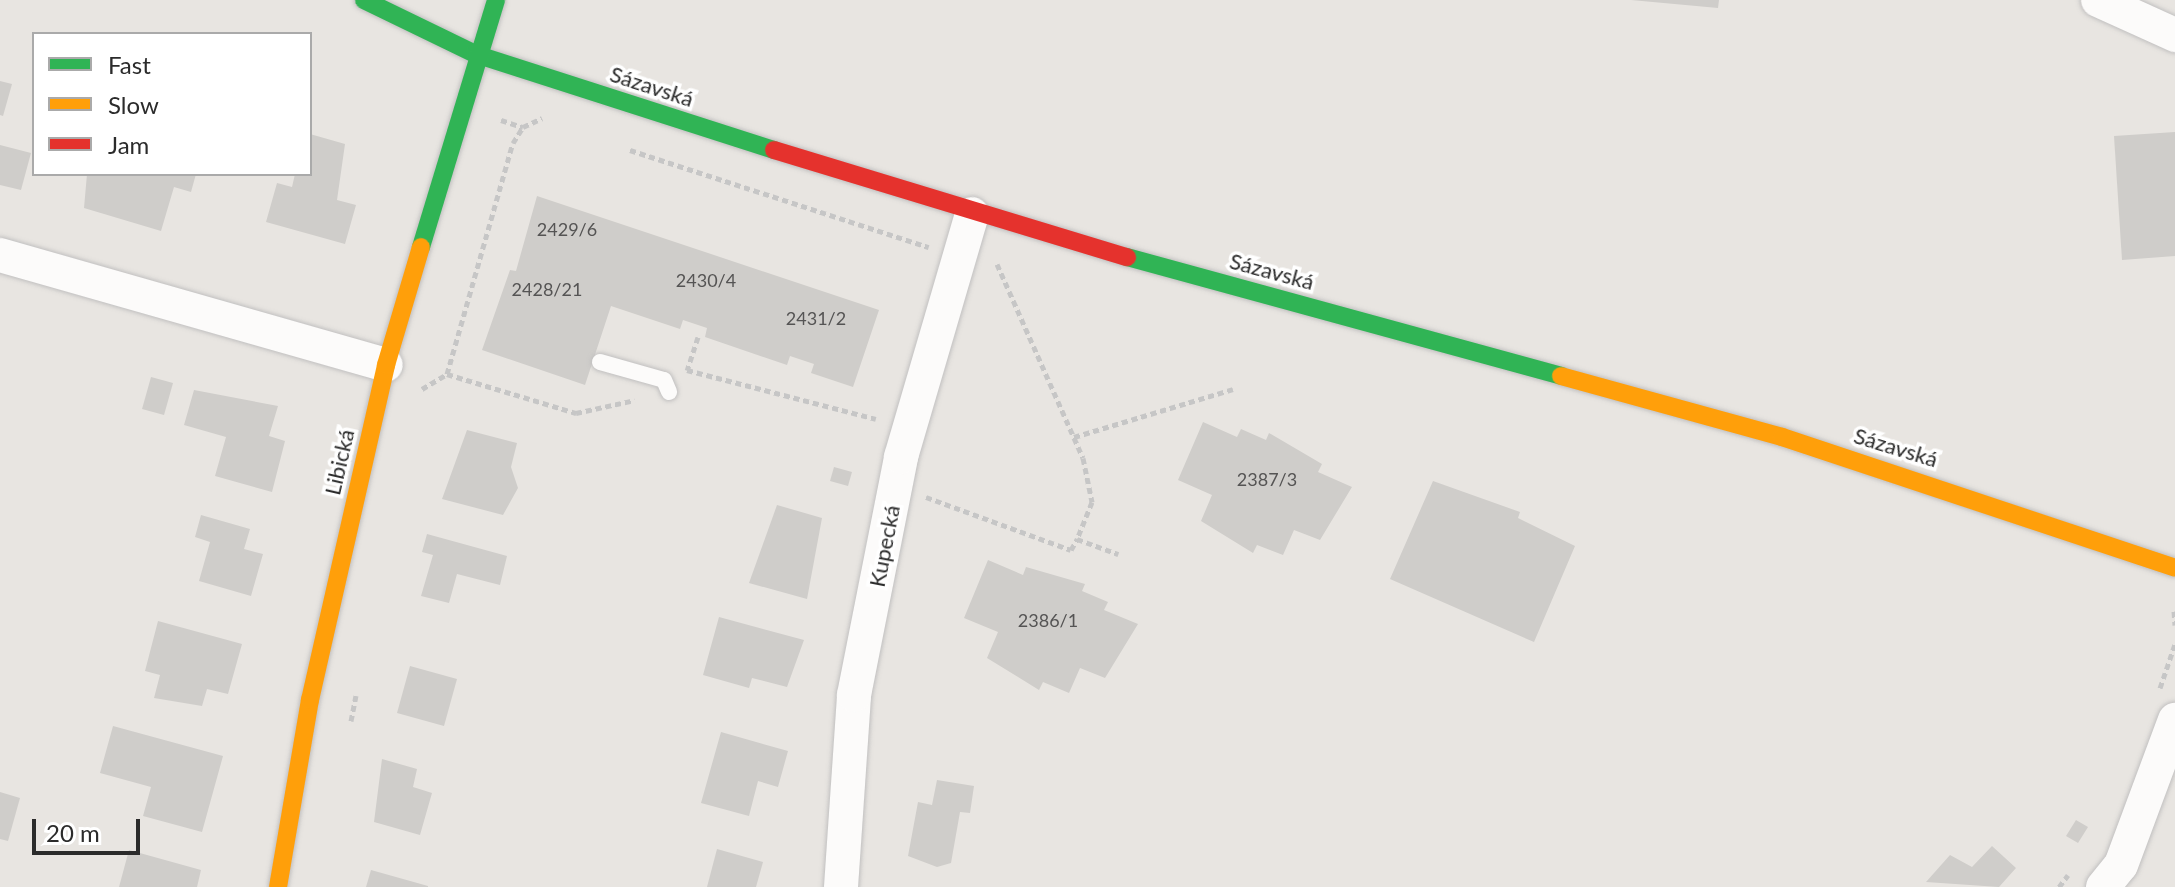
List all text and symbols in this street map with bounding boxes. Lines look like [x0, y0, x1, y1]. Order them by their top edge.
legend [32, 32, 312, 176]
text: Fast [108, 50, 151, 79]
street label: Sázavská [607, 60, 697, 112]
text: Slow [108, 90, 159, 119]
text: Jam [108, 130, 149, 159]
house number: 2429/6 [537, 218, 597, 240]
street label: Sázavská [1227, 247, 1317, 295]
house number: 2430/4 [676, 269, 736, 291]
house number: 2428/21 [512, 278, 582, 300]
house number: 2431/2 [786, 307, 846, 329]
street label: Sázavská [1851, 422, 1941, 472]
street label: Libická [319, 426, 359, 498]
house number: 2387/3 [1237, 468, 1297, 490]
street label: Kupecká [863, 503, 905, 589]
house number: 2386/1 [1018, 609, 1078, 631]
scale bar [36, 803, 144, 853]
text: 20 m [46, 818, 100, 847]

